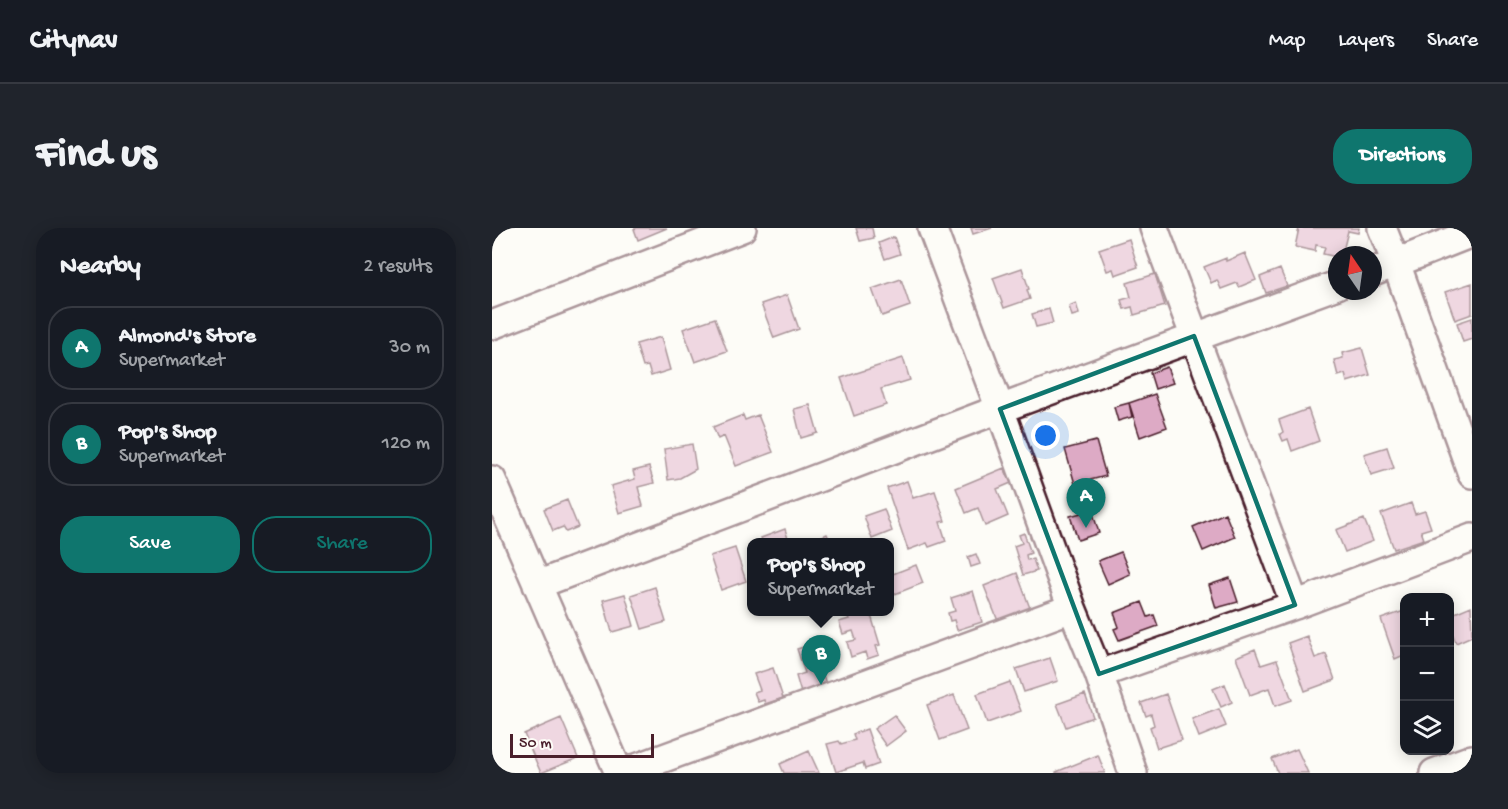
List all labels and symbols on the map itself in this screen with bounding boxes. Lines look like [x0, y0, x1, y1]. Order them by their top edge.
north arrow [1328, 246, 1382, 300]
your location [1031, 421, 1060, 450]
pin: A [1066, 478, 1106, 528]
pin: B [802, 636, 840, 685]
scale bar [510, 731, 654, 758]

